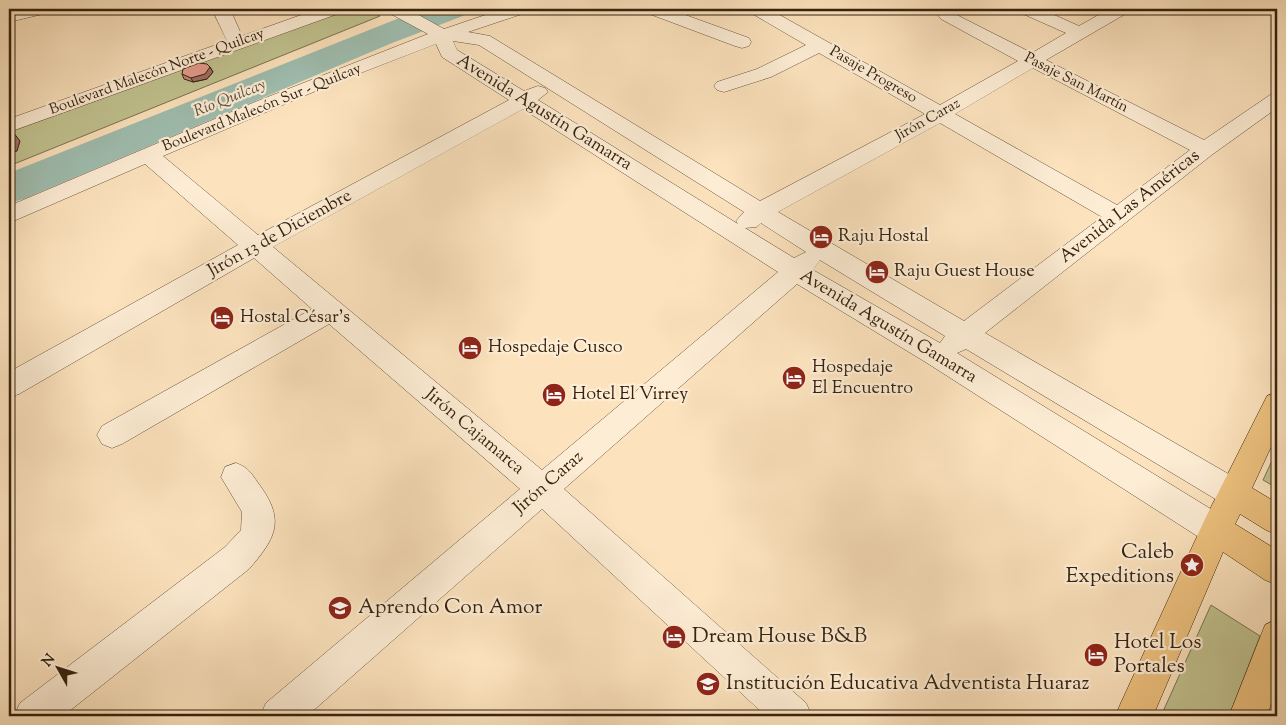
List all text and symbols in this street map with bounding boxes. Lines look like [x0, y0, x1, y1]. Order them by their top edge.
street label: Boulevard Malecón Norte - Quilcay [47, 23, 268, 121]
street label: Pasaje Progreso [825, 41, 921, 109]
street label: Avenida Agustín Gamarra [451, 48, 637, 178]
street label: Pasaje San Martín [1020, 48, 1132, 118]
street label: Boulevard Malecón Sur - Quilcay [159, 58, 365, 158]
water label: Río Quilcay [191, 74, 270, 124]
street label: Jirón Caraz [891, 93, 965, 147]
street label: Avenida Las Américas [1054, 144, 1206, 270]
street label: Jirón 13 de Diciembre [202, 184, 357, 285]
hotel icon: Raju Hostal [808, 224, 834, 250]
place label: Raju Hostal [838, 224, 929, 250]
hotel icon: Raju Guest House [864, 259, 890, 285]
place label: Raju Guest House [894, 259, 1035, 285]
street label: Avenida Agustín Gamarra [794, 264, 982, 390]
hotel icon: Hostal César's [209, 305, 235, 331]
place label: Hostal César's [240, 305, 350, 331]
hotel icon: Hospedaje Cusco [457, 335, 483, 361]
place label: Hospedaje Cusco [488, 335, 623, 361]
place label: Hospedaje El Encuentro [812, 355, 913, 402]
hotel icon: Hospedaje El Encuentro [781, 365, 807, 391]
street label: Jirón Cajamarca [418, 382, 530, 482]
hotel icon: Hotel El Virrey [541, 382, 567, 408]
place label: Hotel El Virrey [572, 382, 688, 408]
street label: Jirón Caraz [507, 445, 590, 522]
place label: Caleb Expeditions [1066, 538, 1174, 592]
place icon: Caleb Expeditions [1179, 552, 1205, 578]
place label: Aprendo Con Amor [358, 593, 542, 623]
school or university icon: Aprendo Con Amor [327, 595, 353, 621]
place label: Dream House B&B [692, 622, 867, 652]
hotel icon: Dream House B&B [661, 624, 687, 650]
place label: Hotel Los Portales [1114, 628, 1202, 682]
north arrow [32, 642, 82, 692]
hotel icon: Hotel Los Portales [1083, 642, 1109, 668]
text: N [38, 650, 61, 672]
place label: Institución Educativa Adventista Huaraz [726, 669, 1090, 699]
school or university icon: Institución Educativa Adventista Huaraz [695, 671, 721, 697]

